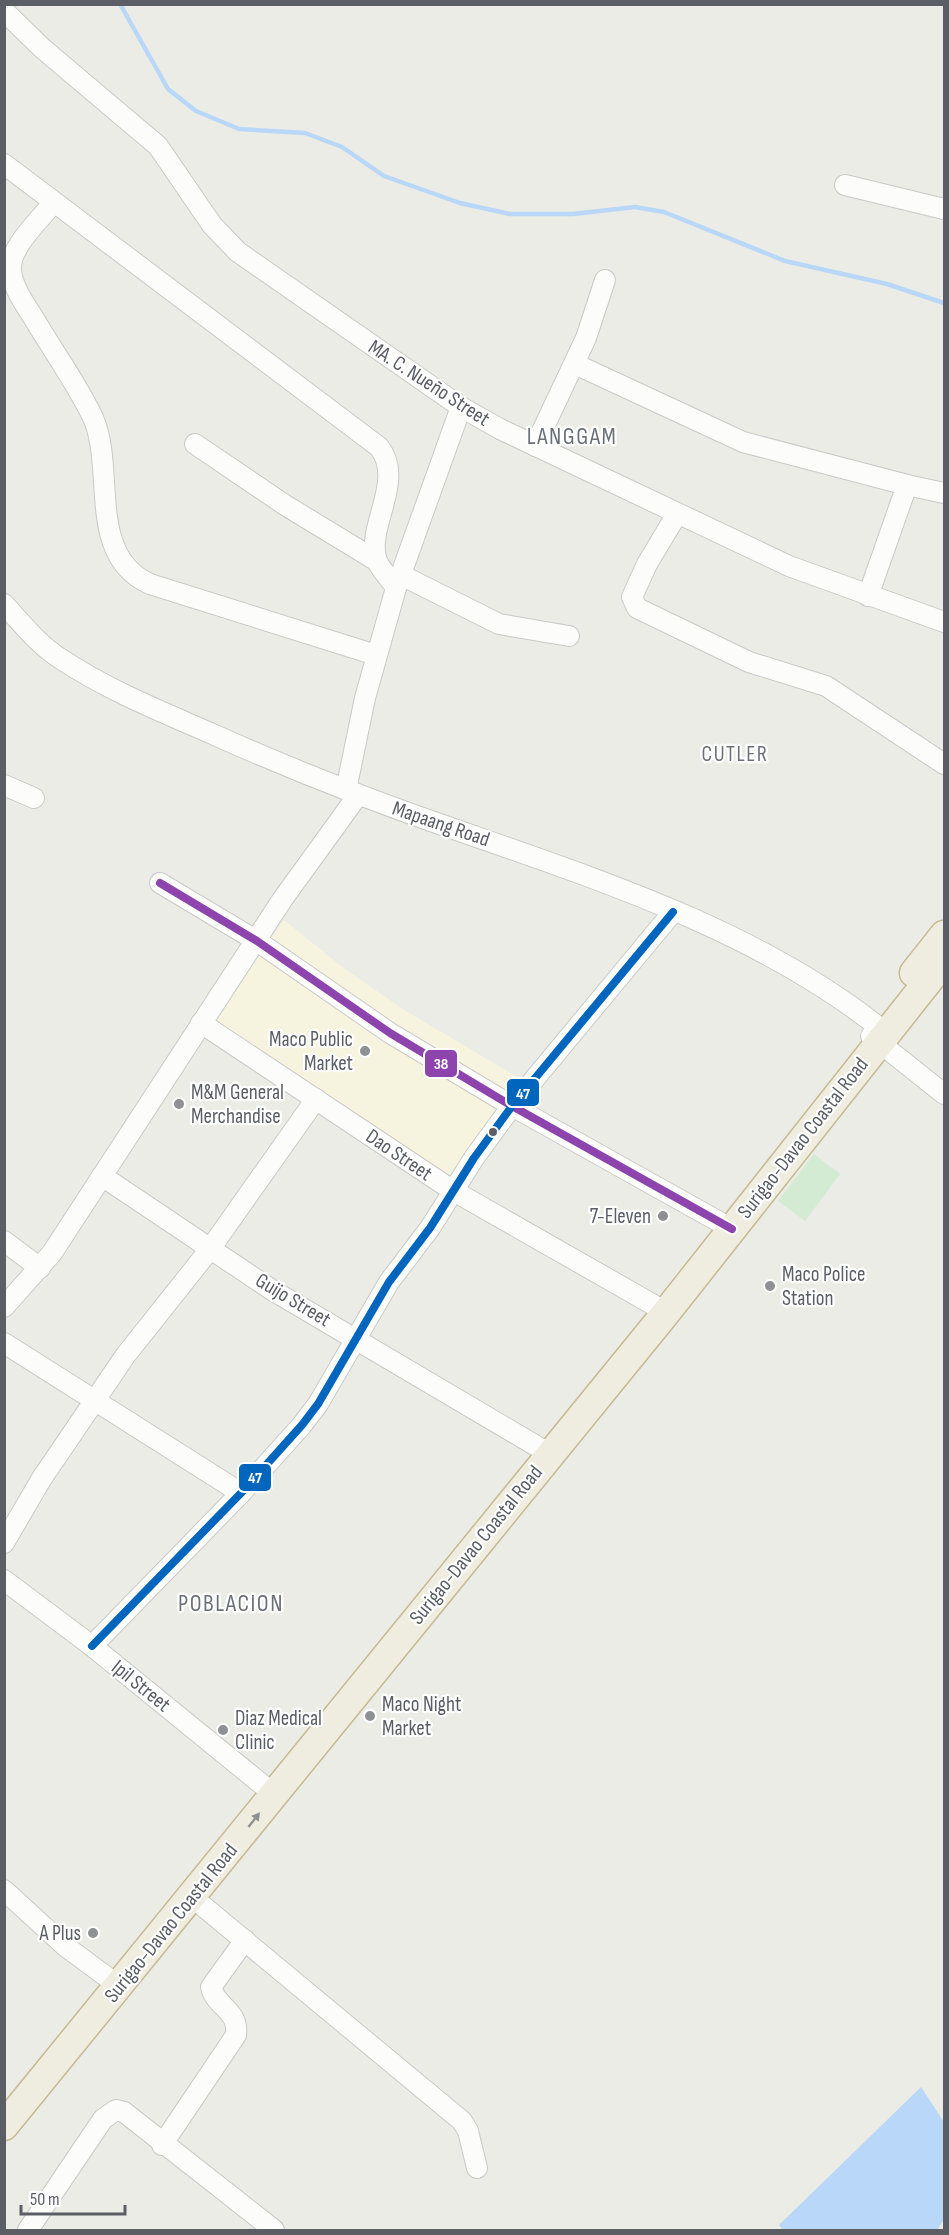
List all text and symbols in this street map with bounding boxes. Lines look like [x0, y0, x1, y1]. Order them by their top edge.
street label: MA. C. Nueño Street [364, 334, 494, 432]
district label: LANGGAM [527, 422, 617, 451]
district label: CUTLER [702, 741, 768, 768]
street label: Mapaang Road [389, 796, 493, 852]
place label: Maco Public Market [269, 1027, 353, 1076]
marker: Maco Public Market [358, 1044, 372, 1058]
line badge: 38 [424, 1049, 458, 1078]
street label: Surigao-Davao Coastal Road [732, 1053, 874, 1223]
text: 38 [434, 1055, 449, 1074]
line badge: 47 [506, 1078, 540, 1107]
place label: M&M General Merchandise [191, 1080, 284, 1129]
text: 47 [516, 1085, 530, 1104]
marker: M&M General Merchandise [172, 1097, 186, 1111]
street label: Dao Street [361, 1124, 437, 1186]
unlabelled marker [487, 1126, 499, 1138]
place label: 7-Eleven [590, 1204, 651, 1229]
marker: 7-Eleven [656, 1209, 670, 1223]
place label: Maco Police Station [782, 1262, 866, 1311]
street label: Guijo Street [251, 1268, 335, 1332]
marker: Maco Police Station [763, 1279, 777, 1293]
street label: Surigao-Davao Coastal Road [404, 1460, 548, 1630]
line badge: 47 [238, 1463, 272, 1492]
text: 47 [248, 1469, 262, 1488]
district label: POBLACION [178, 1589, 284, 1618]
street label: Ipil Street [107, 1655, 175, 1717]
place label: Maco Night Market [382, 1692, 461, 1741]
place label: Diaz Medical Clinic [235, 1706, 322, 1755]
marker: Maco Night Market [363, 1709, 377, 1723]
marker: Diaz Medical Clinic [216, 1723, 230, 1737]
one-way arrow [248, 1812, 261, 1828]
street label: Surigao-Davao Coastal Road [99, 1838, 243, 2008]
place label: A Plus [39, 1921, 81, 1946]
marker: A Plus [86, 1926, 100, 1940]
scale bar [21, 2178, 124, 2216]
text: 50 m [30, 2189, 60, 2210]

